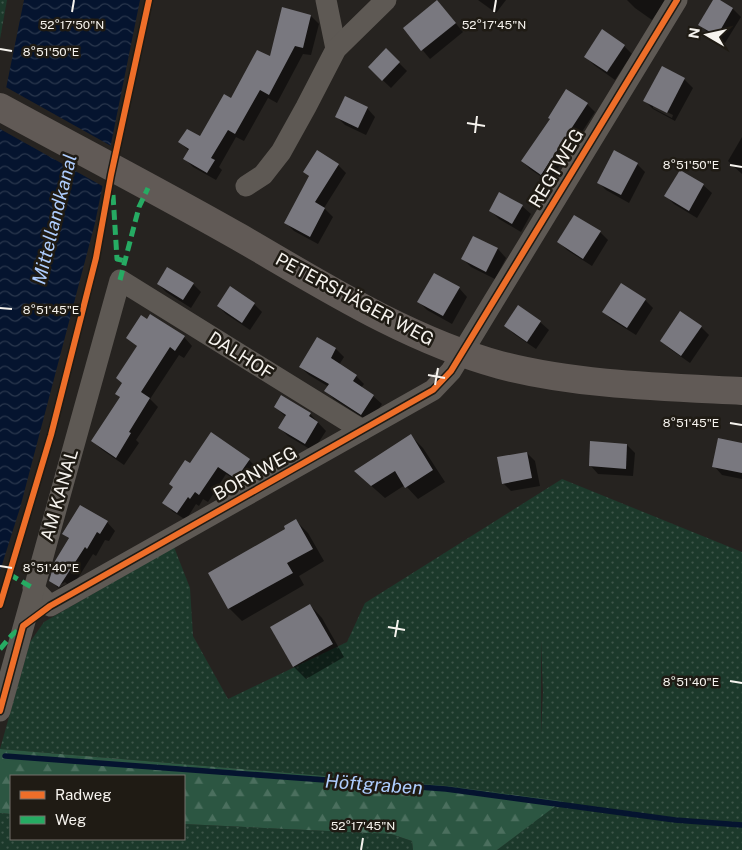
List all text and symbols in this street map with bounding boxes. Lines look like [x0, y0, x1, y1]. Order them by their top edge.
north arrow [682, 10, 732, 60]
text: 52°17'50"N [40, 18, 104, 32]
text: 52°17'45"N [462, 18, 526, 32]
text: N [685, 26, 703, 40]
text: 8°51'50"E [23, 45, 79, 59]
street label: REGTWEG [524, 125, 588, 211]
water label: Mittellandkanal [27, 152, 81, 286]
text: 8°51'50"E [663, 158, 719, 172]
street label: PETERSHÄGER WEG [272, 247, 438, 350]
text: 8°51'45"E [23, 303, 79, 317]
street label: DALHOF [205, 327, 277, 383]
text: 8°51'45"E [663, 416, 719, 430]
street label: BORNWEG [209, 441, 301, 505]
street label: AM KANAL [36, 446, 82, 544]
text: 8°51'40"E [23, 561, 79, 575]
text: 8°51'40"E [663, 675, 719, 689]
water label: Höftgraben [324, 770, 424, 798]
legend [10, 775, 185, 840]
text: Radweg [55, 786, 112, 803]
text: Weg [55, 811, 86, 828]
text: 52°17'45"N [331, 819, 395, 833]

